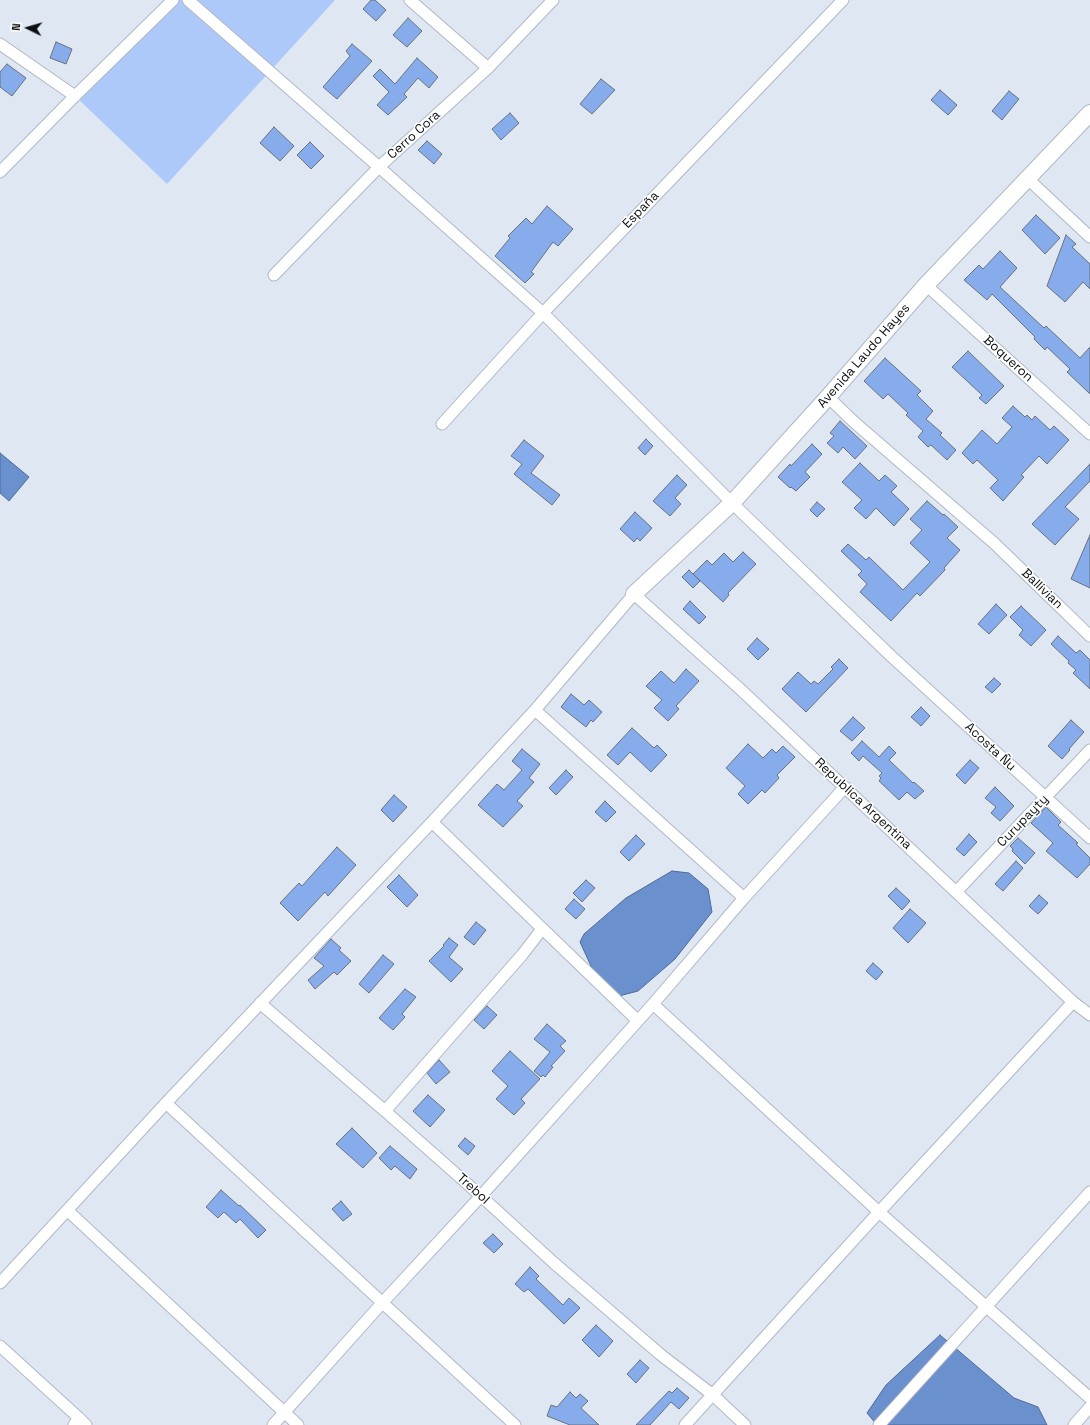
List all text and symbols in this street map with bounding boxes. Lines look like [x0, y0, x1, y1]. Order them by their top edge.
north arrow [8, 8, 48, 48]
text: N [9, 23, 23, 31]
street label: Cerro Cora [384, 107, 444, 163]
street label: España [620, 188, 662, 232]
street label: Avenida Laudo Hayes [814, 301, 914, 411]
street label: Boqueron [980, 333, 1036, 385]
street label: Ballivian [1018, 566, 1066, 612]
street label: Acosta Ñu [961, 719, 1019, 775]
street label: Republica Argentina [811, 755, 915, 853]
street label: Curupayty [994, 792, 1052, 850]
street label: Trebol [453, 1170, 493, 1208]

